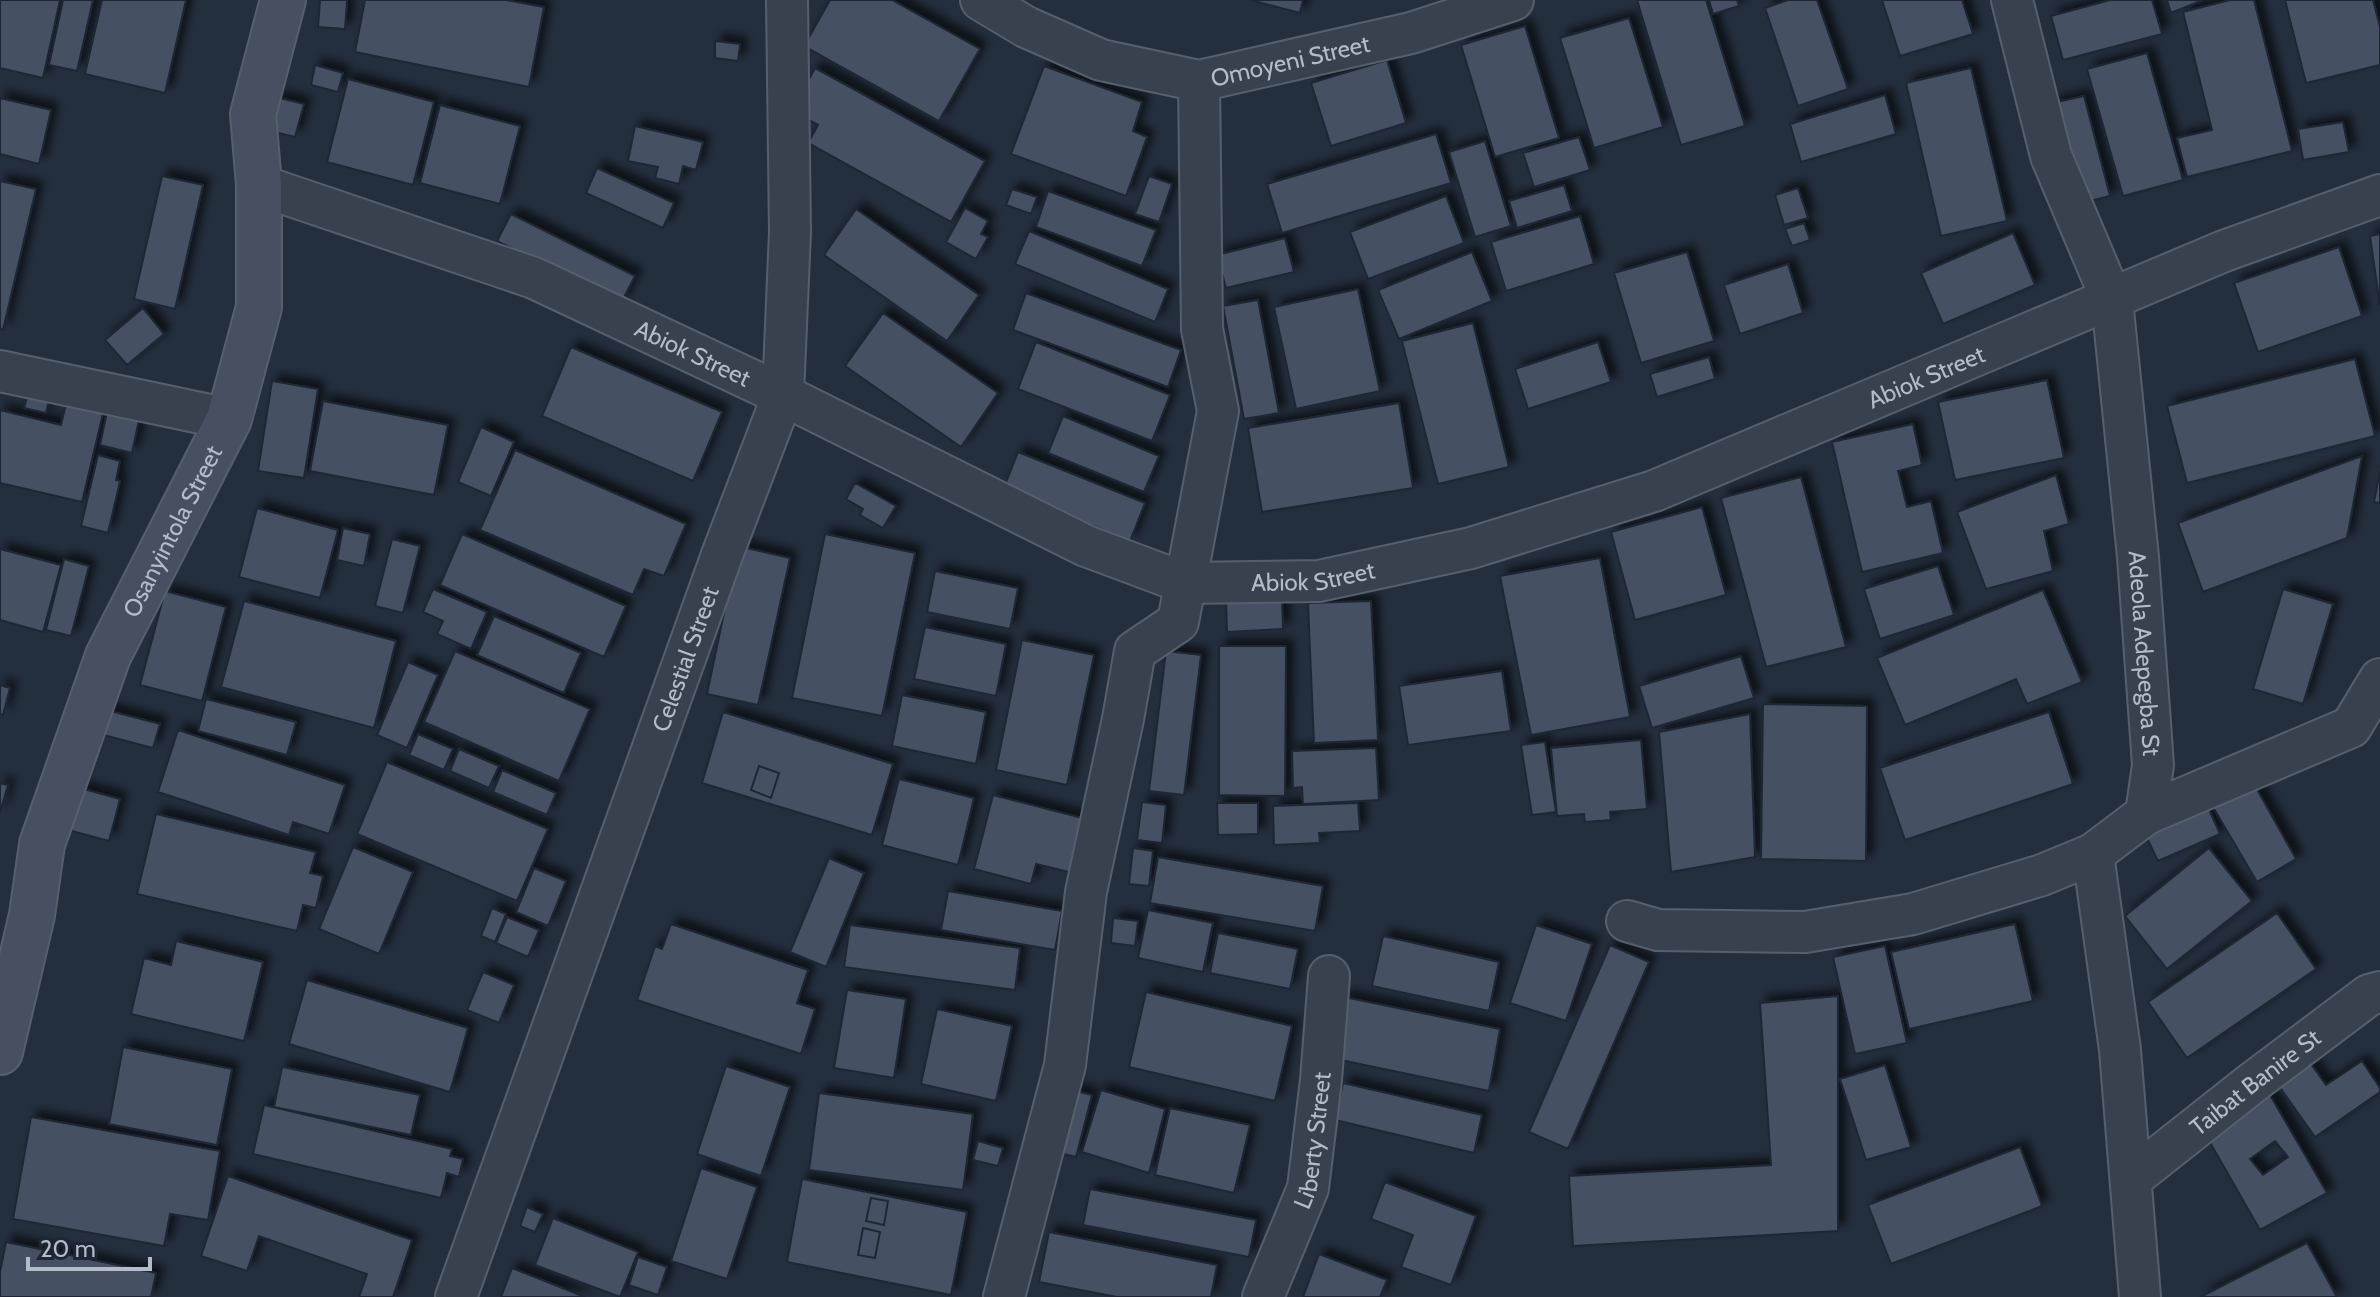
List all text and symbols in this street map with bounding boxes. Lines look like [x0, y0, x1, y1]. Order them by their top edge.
street label: Omoyeni Street [1208, 28, 1372, 92]
street label: Abiok Street [631, 313, 755, 392]
street label: Abiok Street [1863, 339, 1989, 414]
street label: Osanyintola Street [116, 440, 228, 622]
street label: Adeola Adepegba St [2123, 550, 2167, 757]
street label: Abiok Street [1251, 555, 1377, 597]
street label: Celestial Street [645, 582, 724, 735]
street label: Taibat Banire St [2184, 1022, 2326, 1141]
street label: Liberty Street [1287, 1071, 1336, 1213]
scale bar [28, 1221, 150, 1271]
text: 20 m [40, 1234, 96, 1263]

